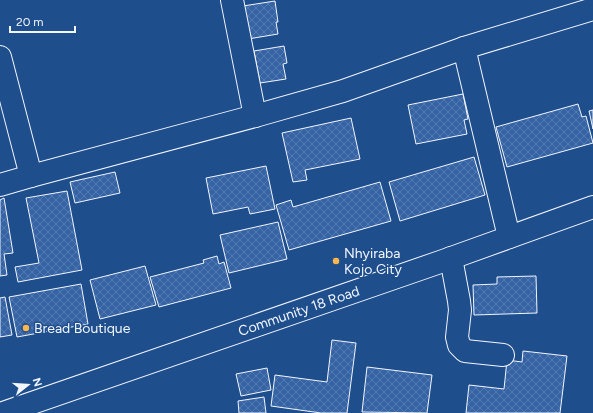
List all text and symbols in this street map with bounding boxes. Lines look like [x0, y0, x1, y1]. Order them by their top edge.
scale bar [10, 8, 75, 34]
text: 20 m [16, 15, 44, 29]
place label: Nhyiraba Kojo City [344, 245, 403, 278]
marker: Nhyiraba Kojo City [331, 256, 341, 266]
street label: Community 18 Road [236, 282, 362, 340]
place label: Bread Boutique [34, 320, 131, 337]
marker: Bread Boutique [21, 323, 31, 333]
north arrow [8, 365, 48, 405]
text: N [30, 376, 45, 388]

